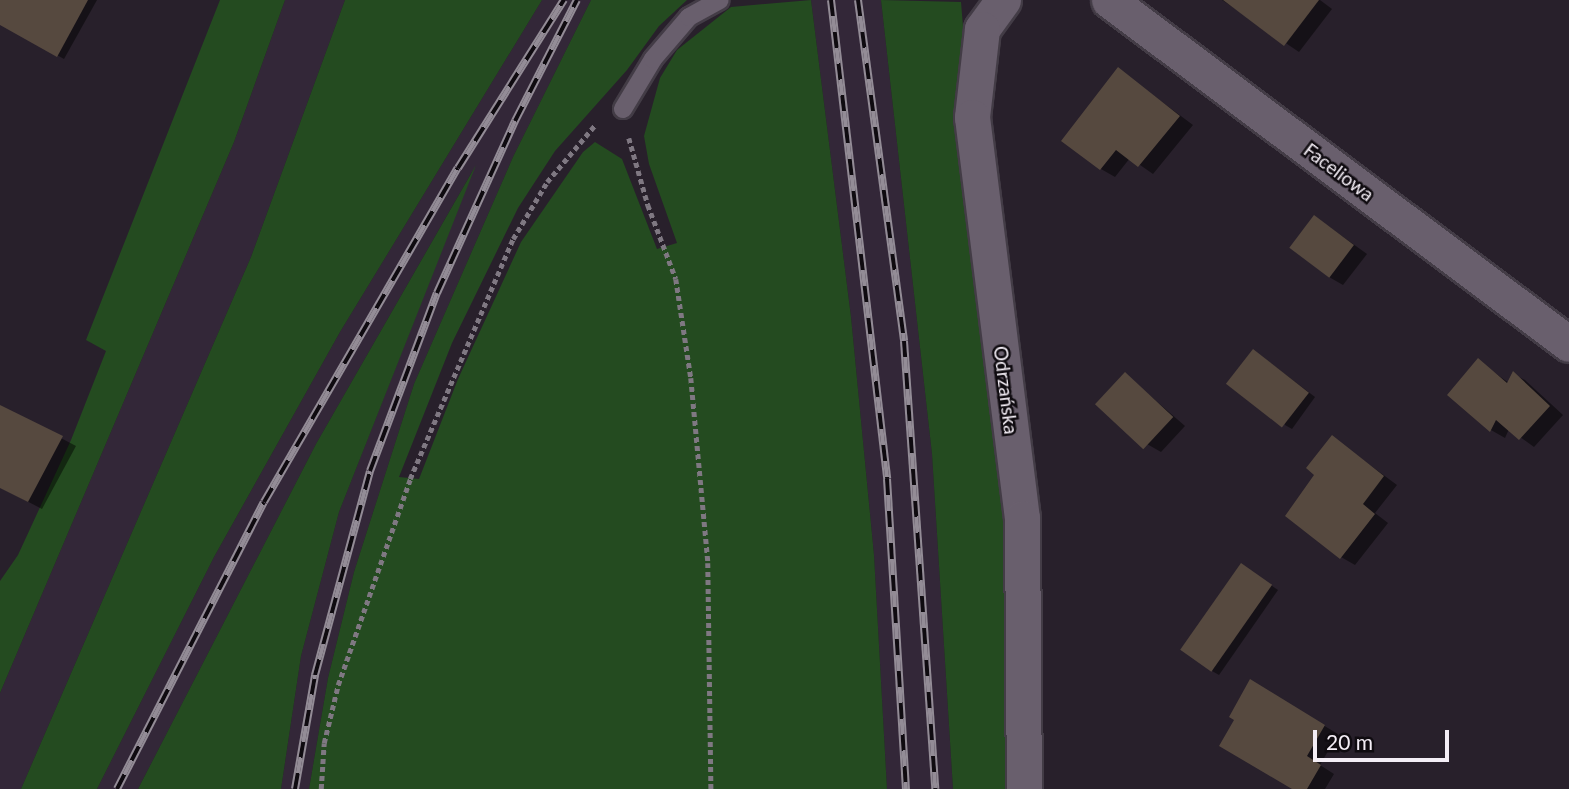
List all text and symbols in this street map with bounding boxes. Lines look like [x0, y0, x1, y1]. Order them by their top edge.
street label: Faceliowa [1300, 138, 1378, 206]
street label: Odrzańska [989, 345, 1023, 435]
scale bar [1317, 716, 1454, 760]
text: 20 m [1326, 729, 1373, 754]

